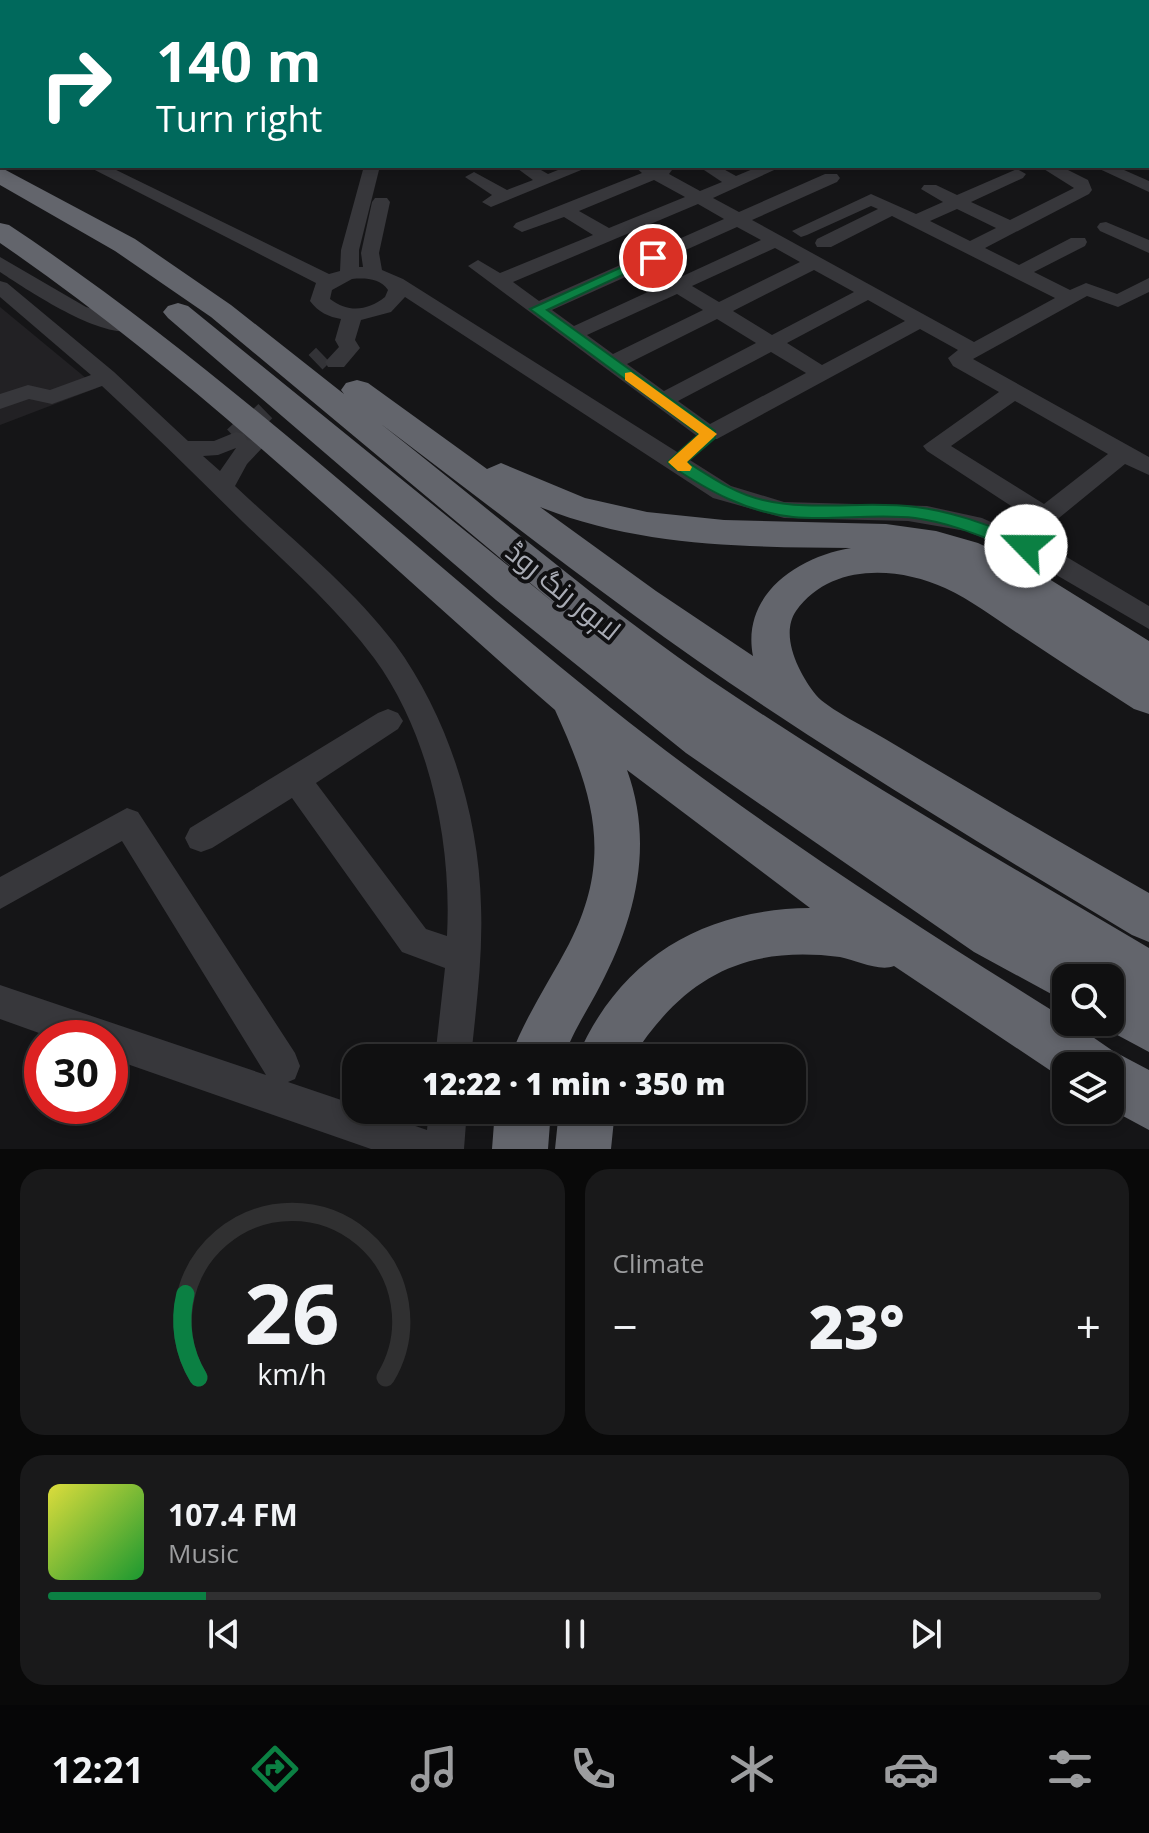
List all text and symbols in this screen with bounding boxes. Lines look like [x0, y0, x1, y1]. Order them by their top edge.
text: 140 m [156, 22, 322, 98]
icon: right [24, 32, 128, 136]
text: Turn right [156, 94, 322, 143]
pin [619, 224, 687, 292]
icon: arrive [631, 236, 675, 280]
position arrow [984, 504, 1068, 588]
street label: لاہور رنگ روڈ [499, 532, 629, 648]
map controls [1052, 964, 1124, 1124]
button: search [1052, 964, 1124, 1036]
speed limit sign: 30 [24, 1020, 128, 1124]
button: layers [1052, 1052, 1124, 1124]
text: 12:22 · 1 min · 350 m [422, 1063, 726, 1104]
text: Climate [613, 1245, 704, 1281]
text: 26 [245, 1255, 340, 1368]
text: 23° [809, 1285, 905, 1367]
text: − [613, 1296, 638, 1356]
text: + [1076, 1296, 1101, 1356]
text: km/h [258, 1354, 327, 1393]
text: 107.4 FM [168, 1494, 298, 1535]
text: Music [168, 1535, 239, 1571]
icon: previous [202, 1612, 246, 1656]
icon: pause [553, 1612, 597, 1656]
icon: next [904, 1612, 948, 1656]
icon: directions [247, 1741, 303, 1797]
icon: music [406, 1741, 462, 1797]
icon: phone [565, 1741, 621, 1797]
icon: climate [724, 1741, 780, 1797]
icon: car [883, 1741, 939, 1797]
icon: filters [1042, 1741, 1098, 1797]
text: 12:21 [51, 1745, 144, 1794]

